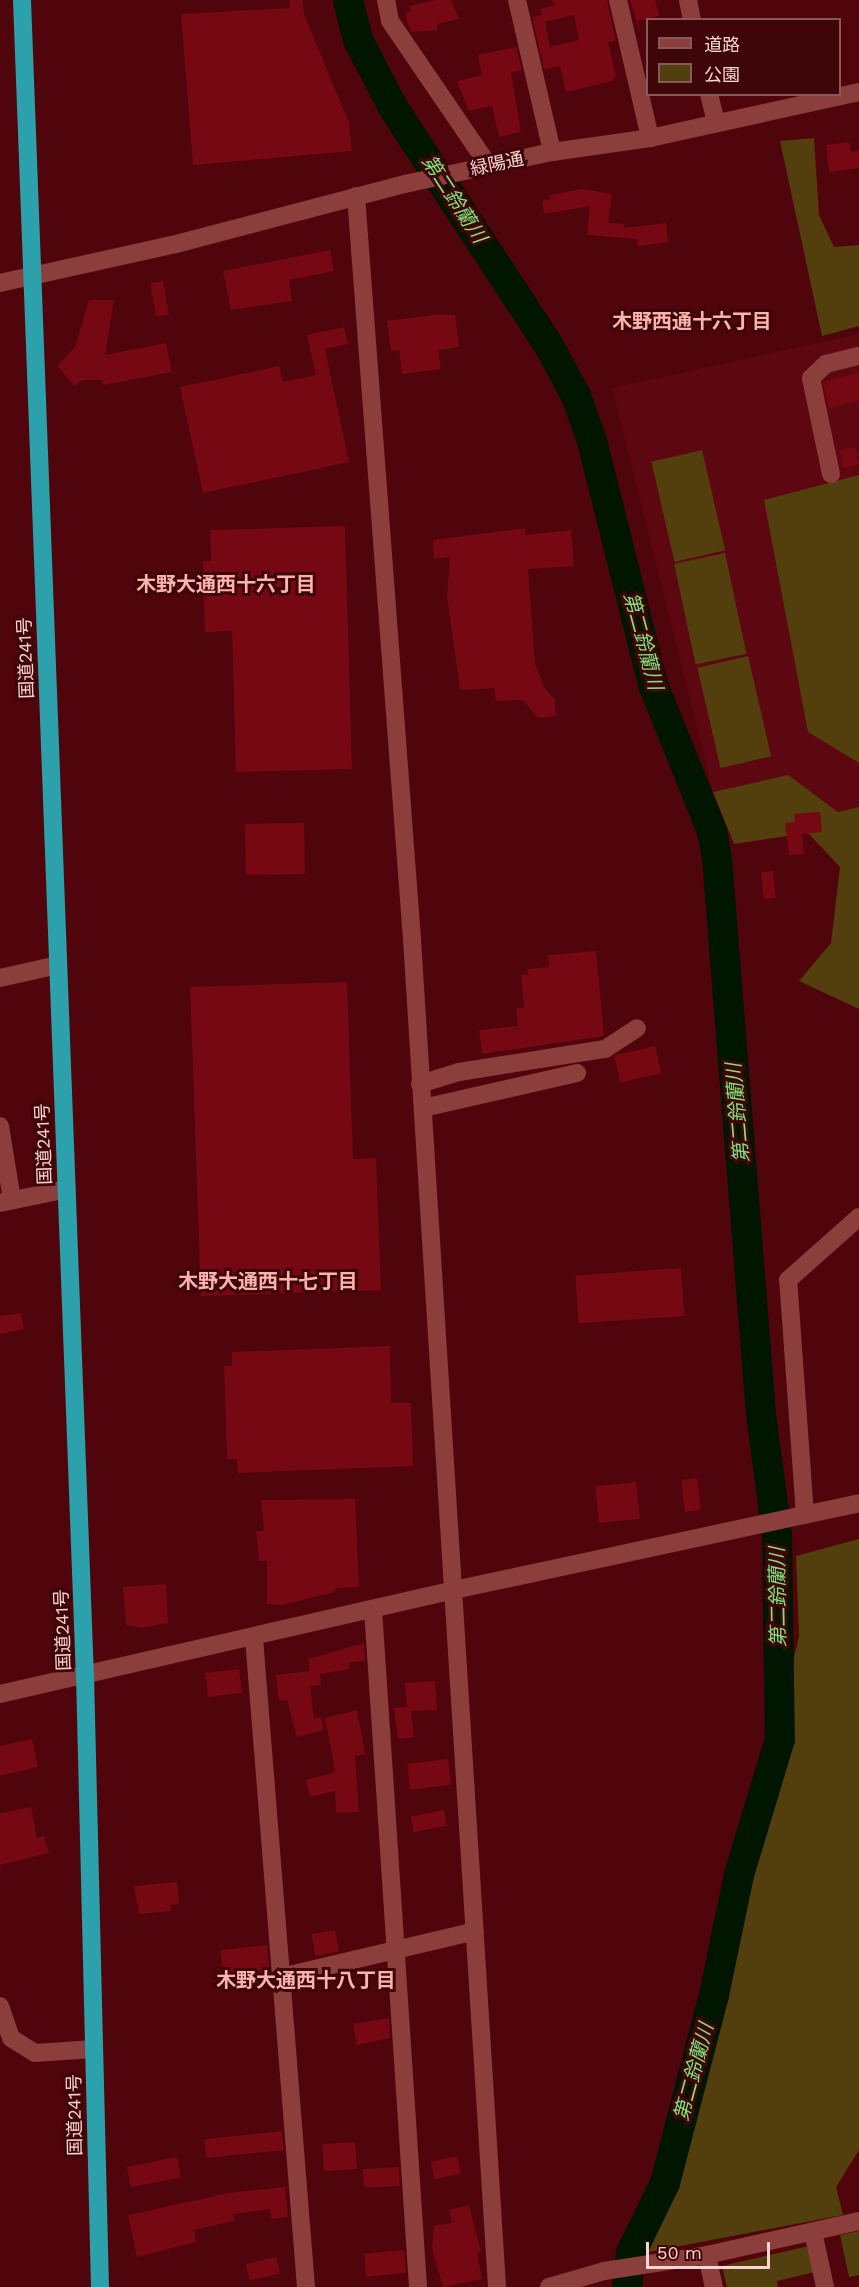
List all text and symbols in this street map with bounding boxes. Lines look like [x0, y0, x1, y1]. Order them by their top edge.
legend [646, 18, 841, 96]
text: 道路 [704, 34, 740, 55]
text: 公園 [704, 64, 740, 85]
street label: 緑陽通 [468, 148, 526, 180]
water label: 第二鈴蘭川 [417, 151, 491, 247]
district label: 木野西通十六丁目 [612, 309, 772, 333]
district label: 木野大通西十六丁目 [136, 572, 316, 596]
water label: 第二鈴蘭川 [618, 590, 668, 692]
street label: 国道241号 [14, 617, 38, 699]
water label: 第二鈴蘭川 [722, 1062, 754, 1164]
street label: 国道241号 [32, 1103, 56, 1185]
district label: 木野大通西十七丁目 [178, 1269, 358, 1293]
water label: 第二鈴蘭川 [765, 1547, 791, 1647]
street label: 国道241号 [51, 1589, 75, 1671]
district label: 木野大通西十八丁目 [216, 1968, 396, 1992]
water label: 第二鈴蘭川 [669, 2021, 719, 2123]
street label: 国道241号 [63, 2074, 87, 2156]
scale bar [649, 2230, 774, 2268]
text: 50 m [657, 2242, 702, 2263]

